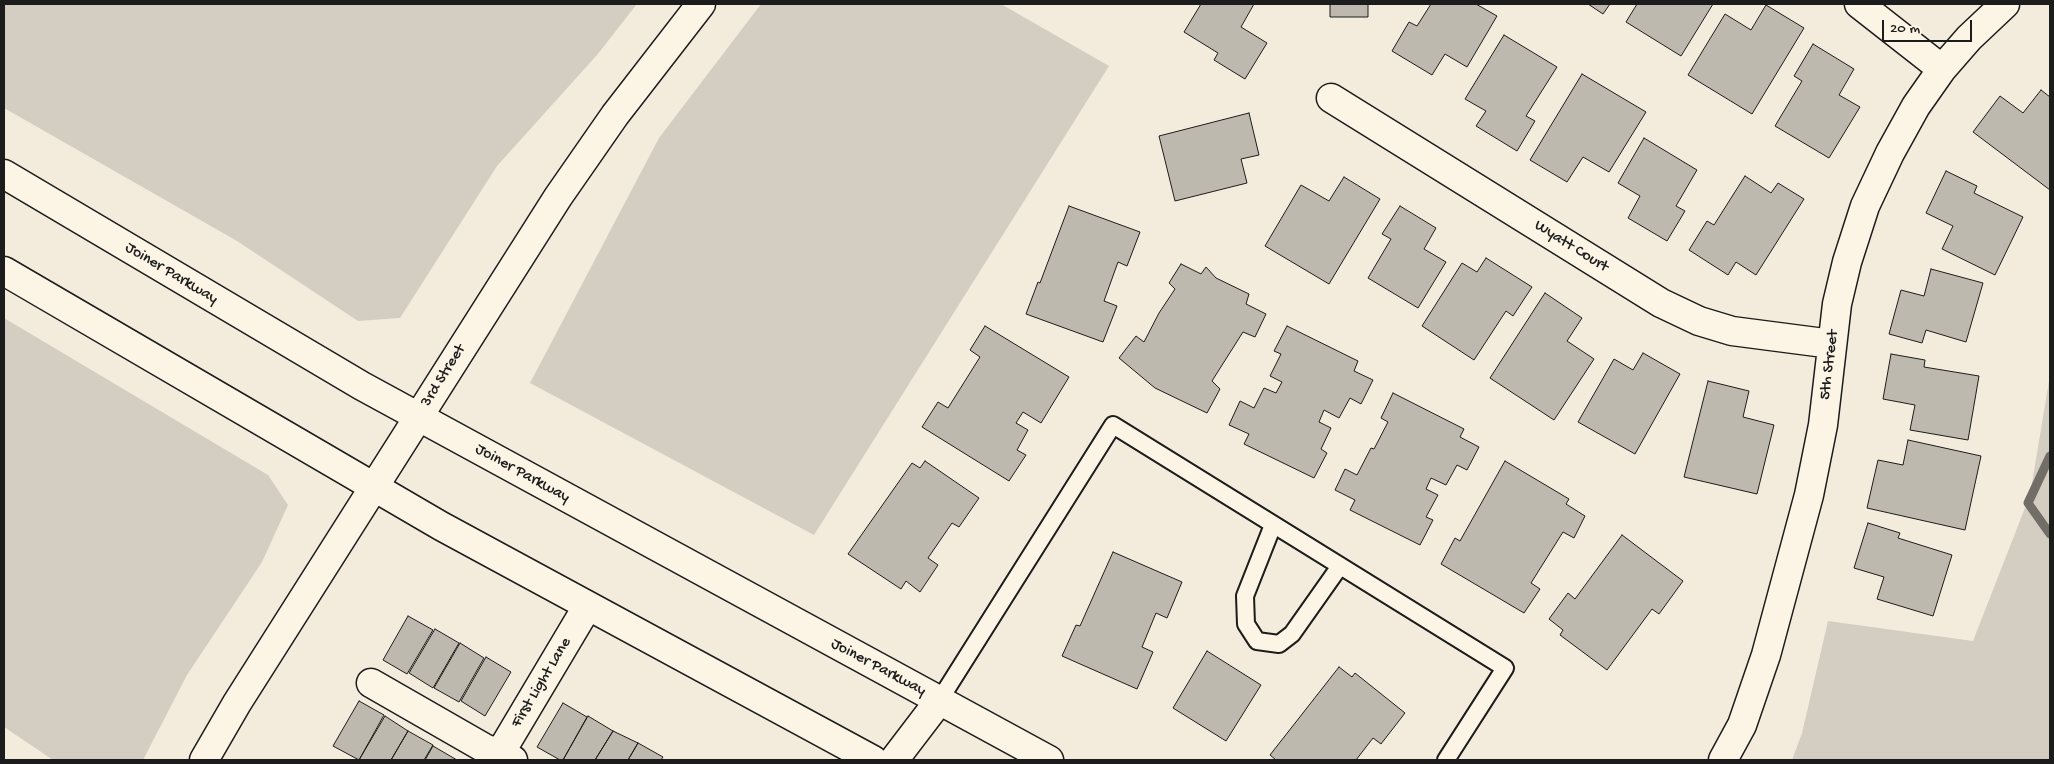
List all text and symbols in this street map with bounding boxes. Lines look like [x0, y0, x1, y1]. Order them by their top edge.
scale bar [1884, 10, 1974, 42]
text: 20 m [1890, 20, 1920, 38]
street label: Wyatt Court [1530, 217, 1612, 277]
street label: Joiner Parkway [121, 239, 221, 309]
street label: 5th Street [1816, 329, 1844, 401]
street label: 3rd Street [417, 341, 471, 411]
street label: Joiner Parkway [471, 440, 573, 508]
street label: First Light Lane [508, 635, 576, 731]
street label: Joiner Parkway [827, 635, 929, 701]

